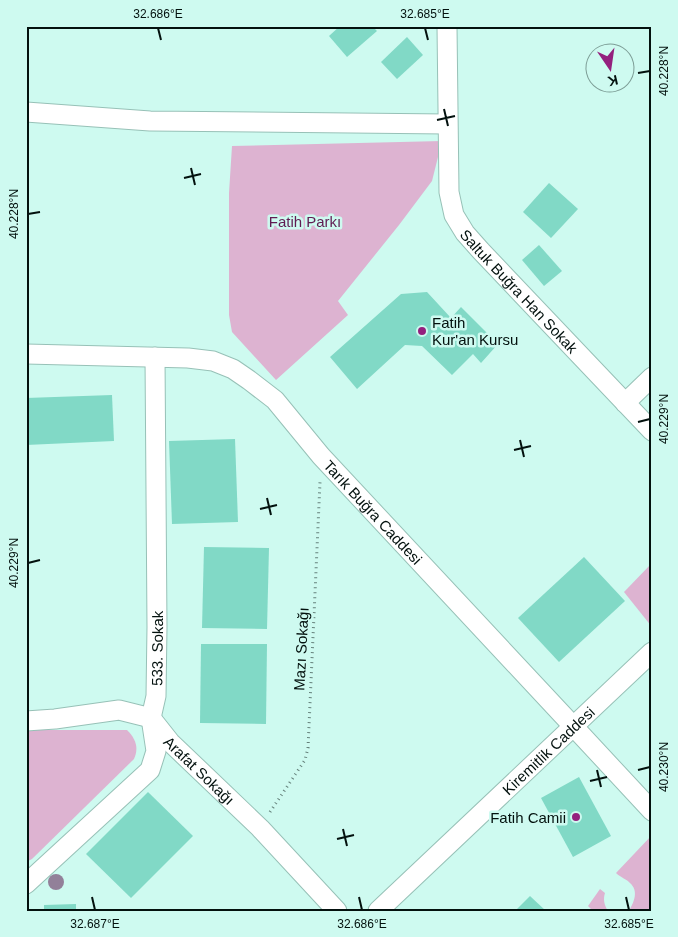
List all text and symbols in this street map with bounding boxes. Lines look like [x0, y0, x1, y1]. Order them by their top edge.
text: 32.686°E [133, 7, 183, 21]
text: 32.685°E [400, 7, 450, 21]
north arrow [586, 42, 636, 92]
text: 40.228°N [657, 46, 671, 96]
text: K [606, 72, 620, 90]
text: 40.228°N [7, 189, 21, 239]
park label: Fatih Parkı [269, 213, 341, 230]
street label: Saltuk Buğra Han Sokak [457, 226, 582, 357]
place label: Fatih Kur'an Kursu [432, 314, 518, 348]
marker: Fatih Kur'an Kursu [416, 325, 428, 337]
text: 40.229°N [657, 394, 671, 444]
street label: Tarık Buğra Caddesi [321, 456, 426, 567]
text: 40.229°N [7, 538, 21, 588]
street label: Mazı Sokağı [290, 607, 312, 691]
street label: 533. Sokak [148, 610, 166, 686]
street label: Kiremitlik Caddesi [499, 703, 598, 798]
street label: Arafat Sokağı [161, 733, 238, 808]
text: 40.230°N [657, 742, 671, 792]
place label: Fatih Camii [490, 809, 566, 826]
marker: Fatih Camii [570, 811, 582, 823]
text: 32.687°E [70, 917, 120, 931]
text: 32.686°E [337, 917, 387, 931]
text: 32.685°E [604, 917, 654, 931]

